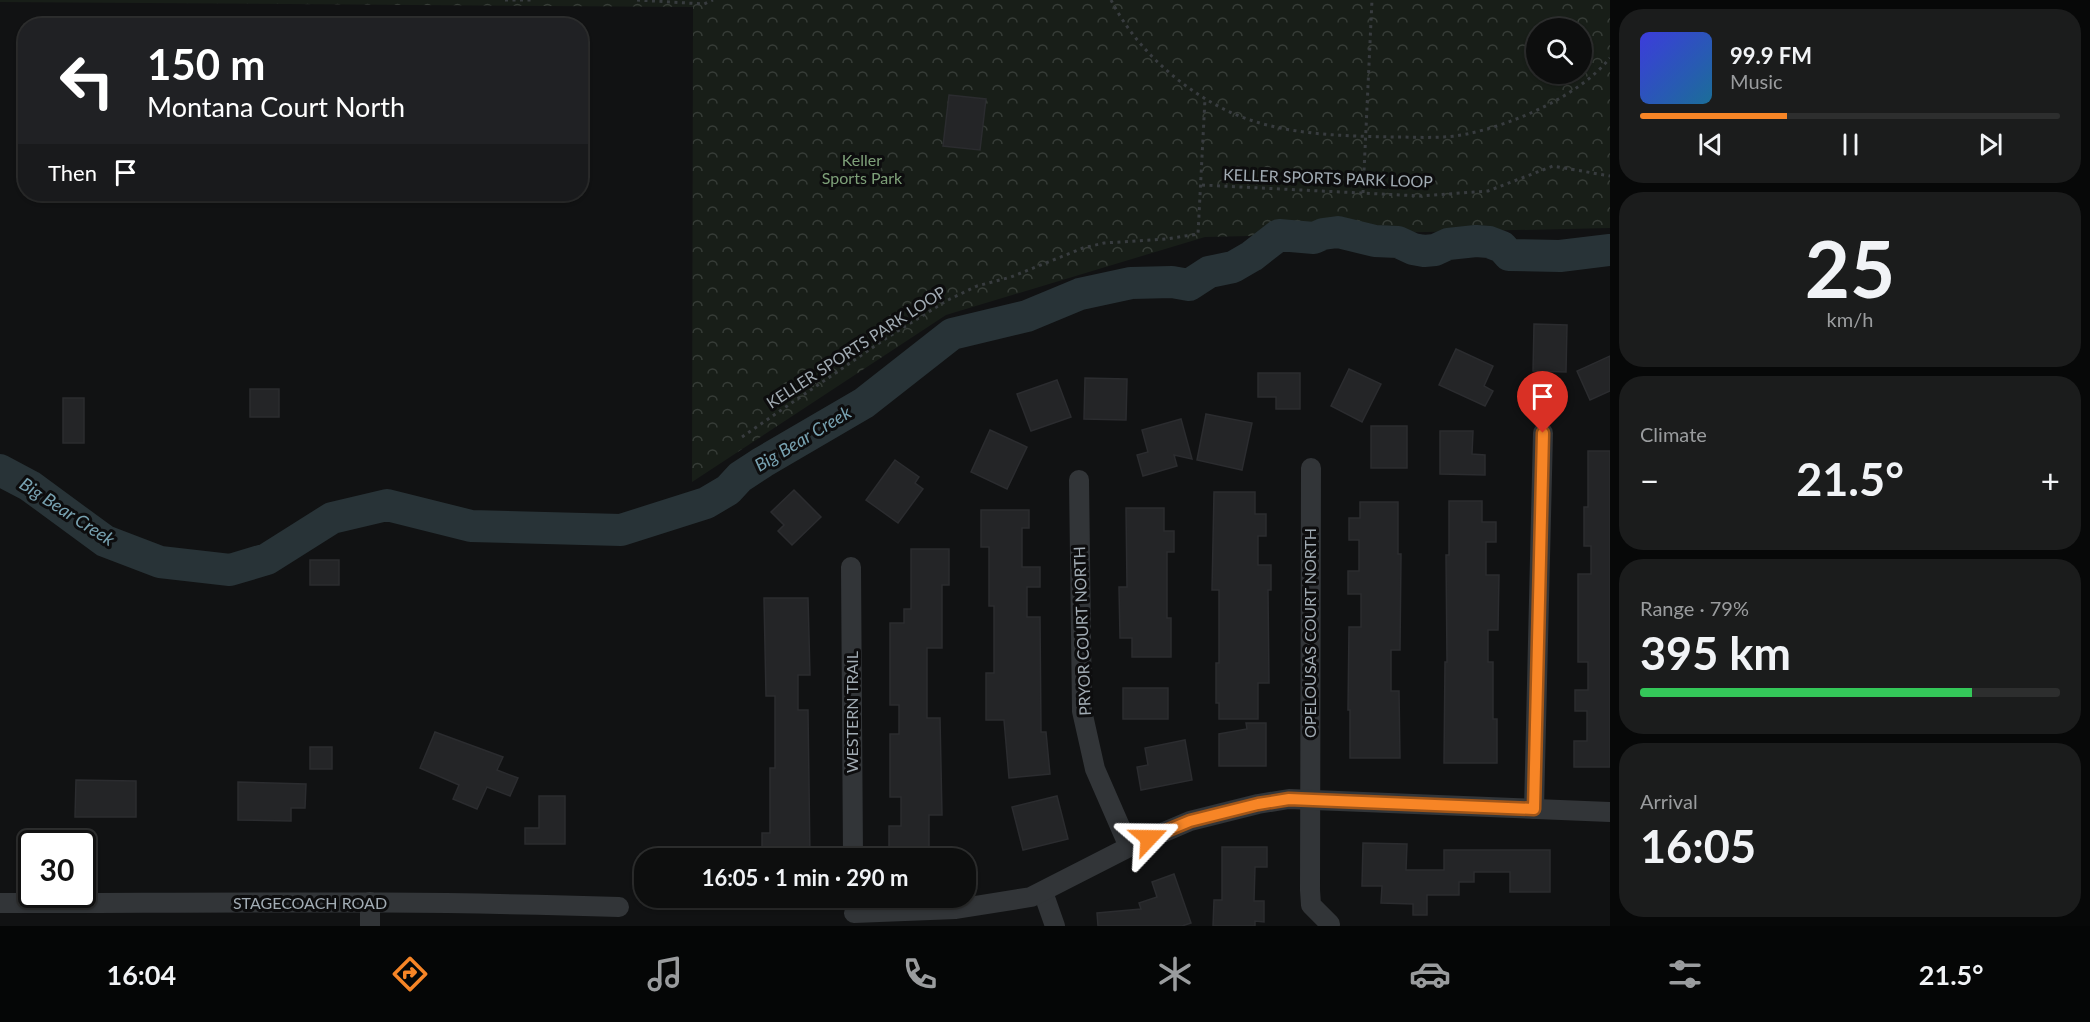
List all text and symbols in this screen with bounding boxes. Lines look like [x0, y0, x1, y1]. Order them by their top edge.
map controls [1526, 18, 1592, 84]
button: search [1526, 18, 1592, 84]
text: 150 m [147, 39, 265, 89]
icon: left [48, 42, 126, 120]
text: 99.9 FM [1730, 42, 1812, 69]
text: Music [1730, 69, 1783, 93]
text: Montana Court North [147, 90, 405, 123]
icon: previous [1694, 128, 1727, 161]
icon: pause [1834, 128, 1867, 161]
icon: next [1974, 128, 2007, 161]
park label: Keller Sports Park [822, 150, 903, 187]
icon: arrive [109, 156, 142, 189]
text: Then [48, 159, 97, 186]
street label: KELLER SPORTS PARK LOOP [1223, 164, 1434, 191]
text: 25 [1805, 221, 1895, 315]
street label: KELLER SPORTS PARK LOOP [763, 281, 949, 412]
text: km/h [1827, 307, 1873, 331]
pin [1517, 371, 1568, 433]
icon: arrive [1526, 380, 1559, 413]
water label: Big Bear Creek [750, 400, 855, 476]
text: Climate [1640, 422, 1707, 446]
text: 21.5° [1796, 452, 1904, 506]
text: − [1640, 460, 1659, 500]
text: + [2041, 460, 2060, 500]
water label: Big Bear Creek [16, 472, 120, 550]
street label: OPELOUSAS COURT NORTH [1300, 528, 1319, 738]
street label: PRYOR COURT NORTH [1069, 546, 1094, 716]
text: Range · 79% [1640, 596, 1749, 620]
text: 395 km [1640, 626, 1791, 680]
street label: WESTERN TRAIL [842, 651, 861, 773]
text: Arrival [1640, 789, 1698, 813]
position arrow [1117, 806, 1181, 870]
text: 16:05 [1640, 819, 1756, 873]
speed limit sign: 30 [18, 830, 96, 908]
text: 16:05 · 1 min · 290 m [702, 864, 908, 891]
street label: STAGECOACH ROAD [233, 893, 387, 912]
icon: directions [389, 953, 431, 995]
icon: music [644, 953, 686, 995]
icon: phone [899, 953, 941, 995]
icon: climate [1154, 953, 1196, 995]
icon: car [1409, 953, 1451, 995]
icon: filters [1664, 953, 1706, 995]
text: 16:04 [106, 958, 176, 991]
text: 21.5° [1919, 958, 1983, 991]

